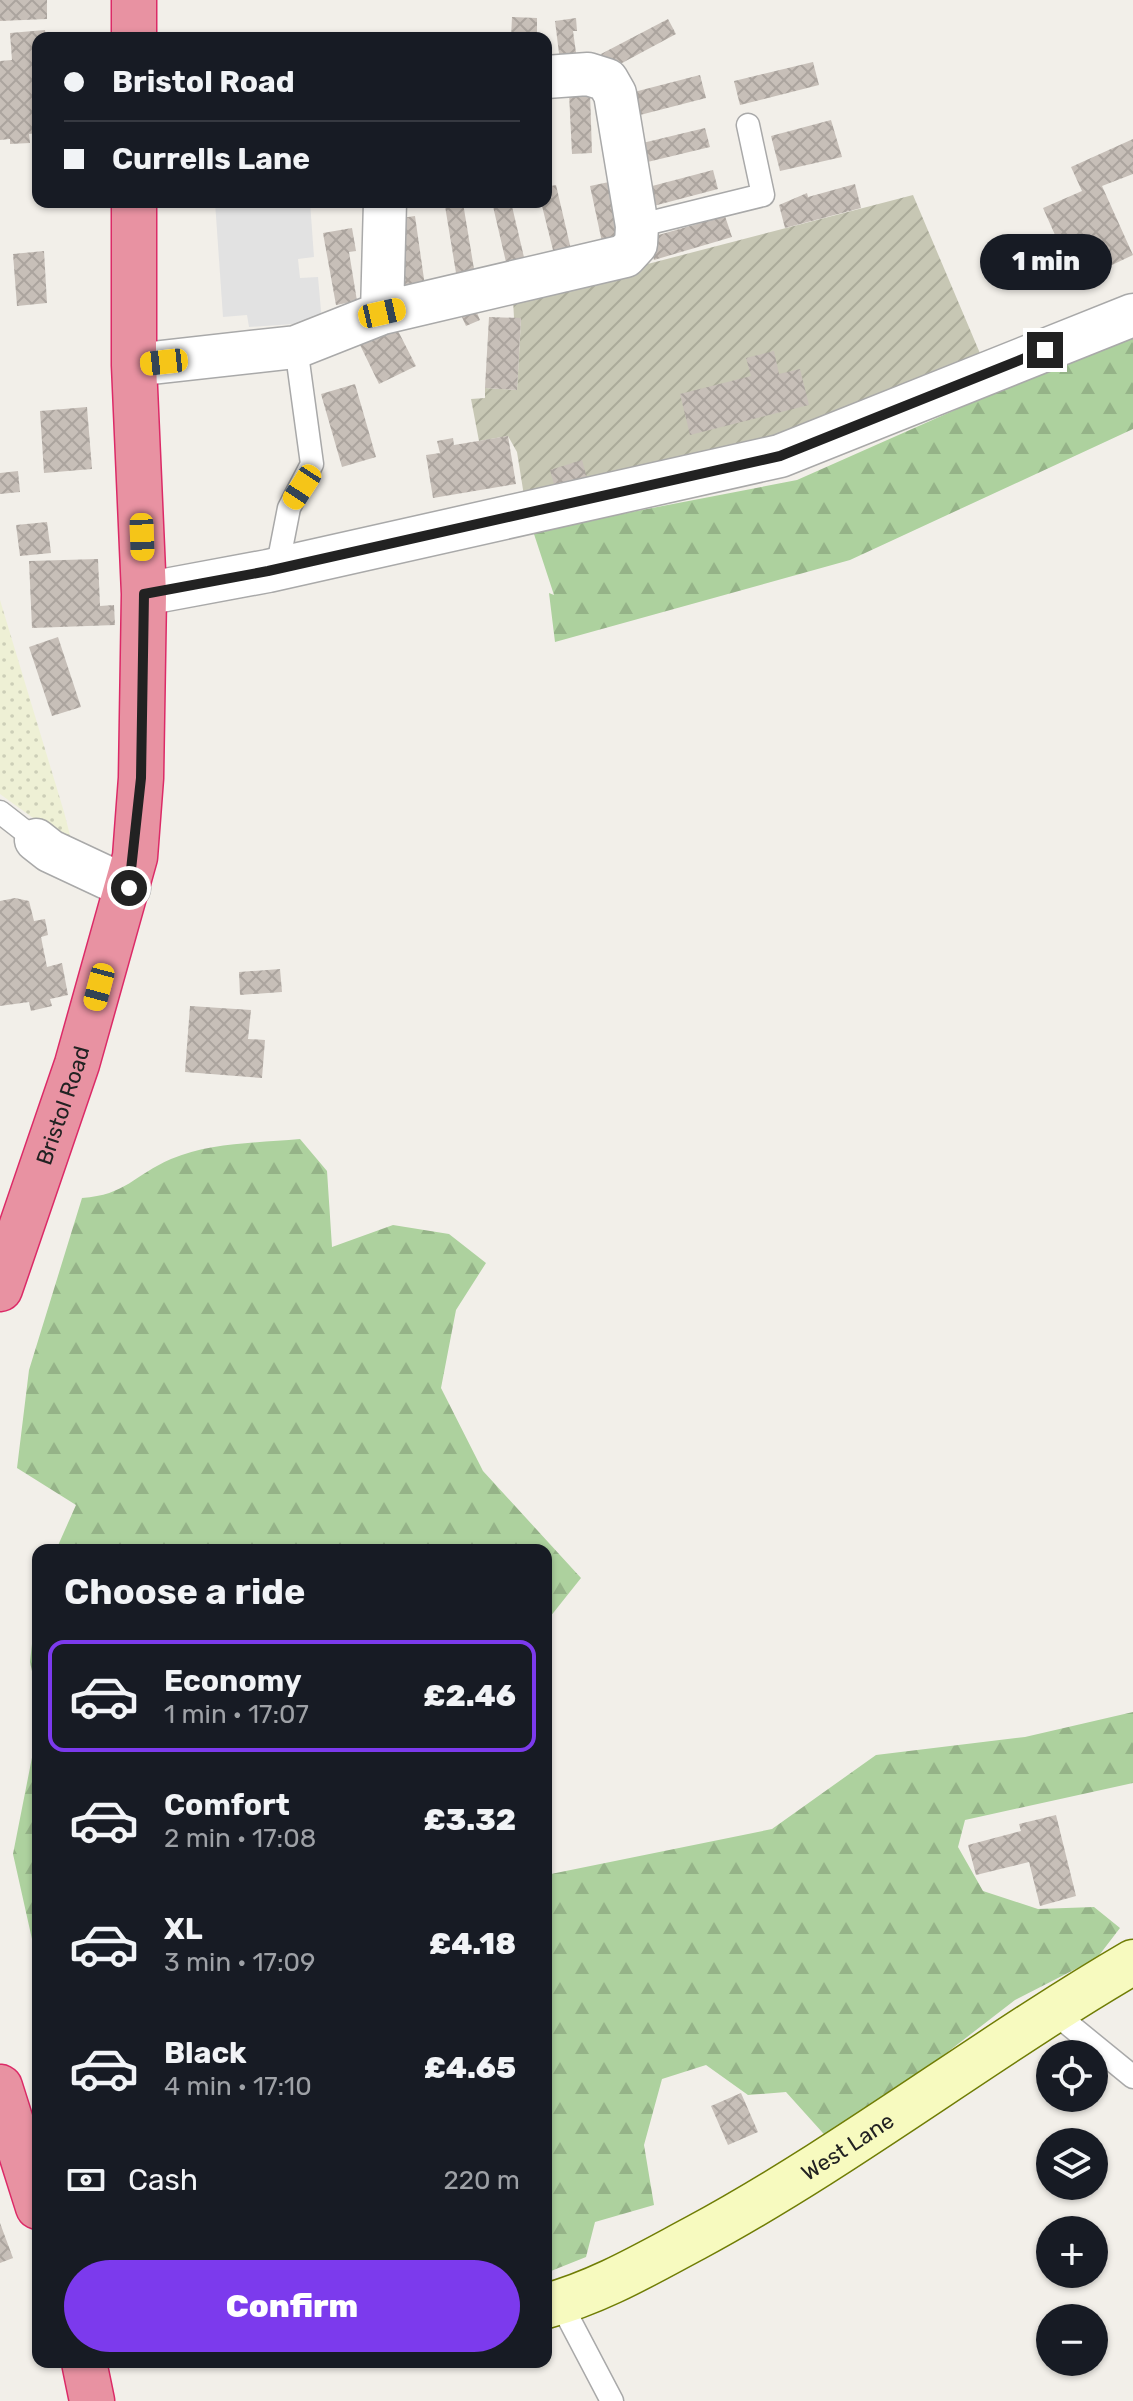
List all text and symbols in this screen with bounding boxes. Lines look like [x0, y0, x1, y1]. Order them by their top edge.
text: Bristol Road [112, 64, 295, 100]
text: Currells Lane [112, 141, 310, 177]
callout: 1 min [979, 234, 1111, 290]
text: 1 min [1012, 246, 1080, 277]
car [356, 296, 408, 330]
route end [1027, 332, 1063, 368]
car [139, 348, 189, 376]
car [279, 460, 325, 514]
car [129, 513, 155, 561]
route start [111, 870, 147, 906]
car [81, 961, 117, 1013]
street label: Bristol Road [30, 1043, 95, 1168]
text: Choose a ride [64, 1570, 305, 1613]
icon: car [68, 1660, 140, 1732]
text: Economy [164, 1663, 302, 1699]
text: £2.46 [423, 1678, 516, 1714]
text: 1 min · 17:07 [164, 1699, 309, 1730]
icon: car [68, 1784, 140, 1856]
text: Comfort [164, 1787, 290, 1823]
text: £3.32 [424, 1802, 516, 1838]
text: 2 min · 17:08 [164, 1823, 316, 1854]
icon: car [68, 1908, 140, 1980]
text: XL [164, 1911, 203, 1947]
text: £4.18 [429, 1926, 516, 1962]
text: 3 min · 17:09 [164, 1947, 316, 1978]
icon: car [68, 2032, 140, 2104]
text: Black [164, 2035, 247, 2071]
map controls [1036, 2040, 1108, 2376]
button: locate [1036, 2040, 1108, 2112]
text: £4.65 [424, 2050, 516, 2086]
text: 4 min · 17:10 [164, 2071, 312, 2102]
street label: West Lane [796, 2106, 899, 2186]
button: layers [1036, 2128, 1108, 2200]
icon: cash [64, 2158, 108, 2202]
text: Cash [128, 2162, 198, 2198]
text: 220 m [443, 2165, 520, 2196]
button: + [1036, 2216, 1108, 2288]
button: Confirm [64, 2260, 520, 2352]
button: − [1036, 2304, 1108, 2376]

